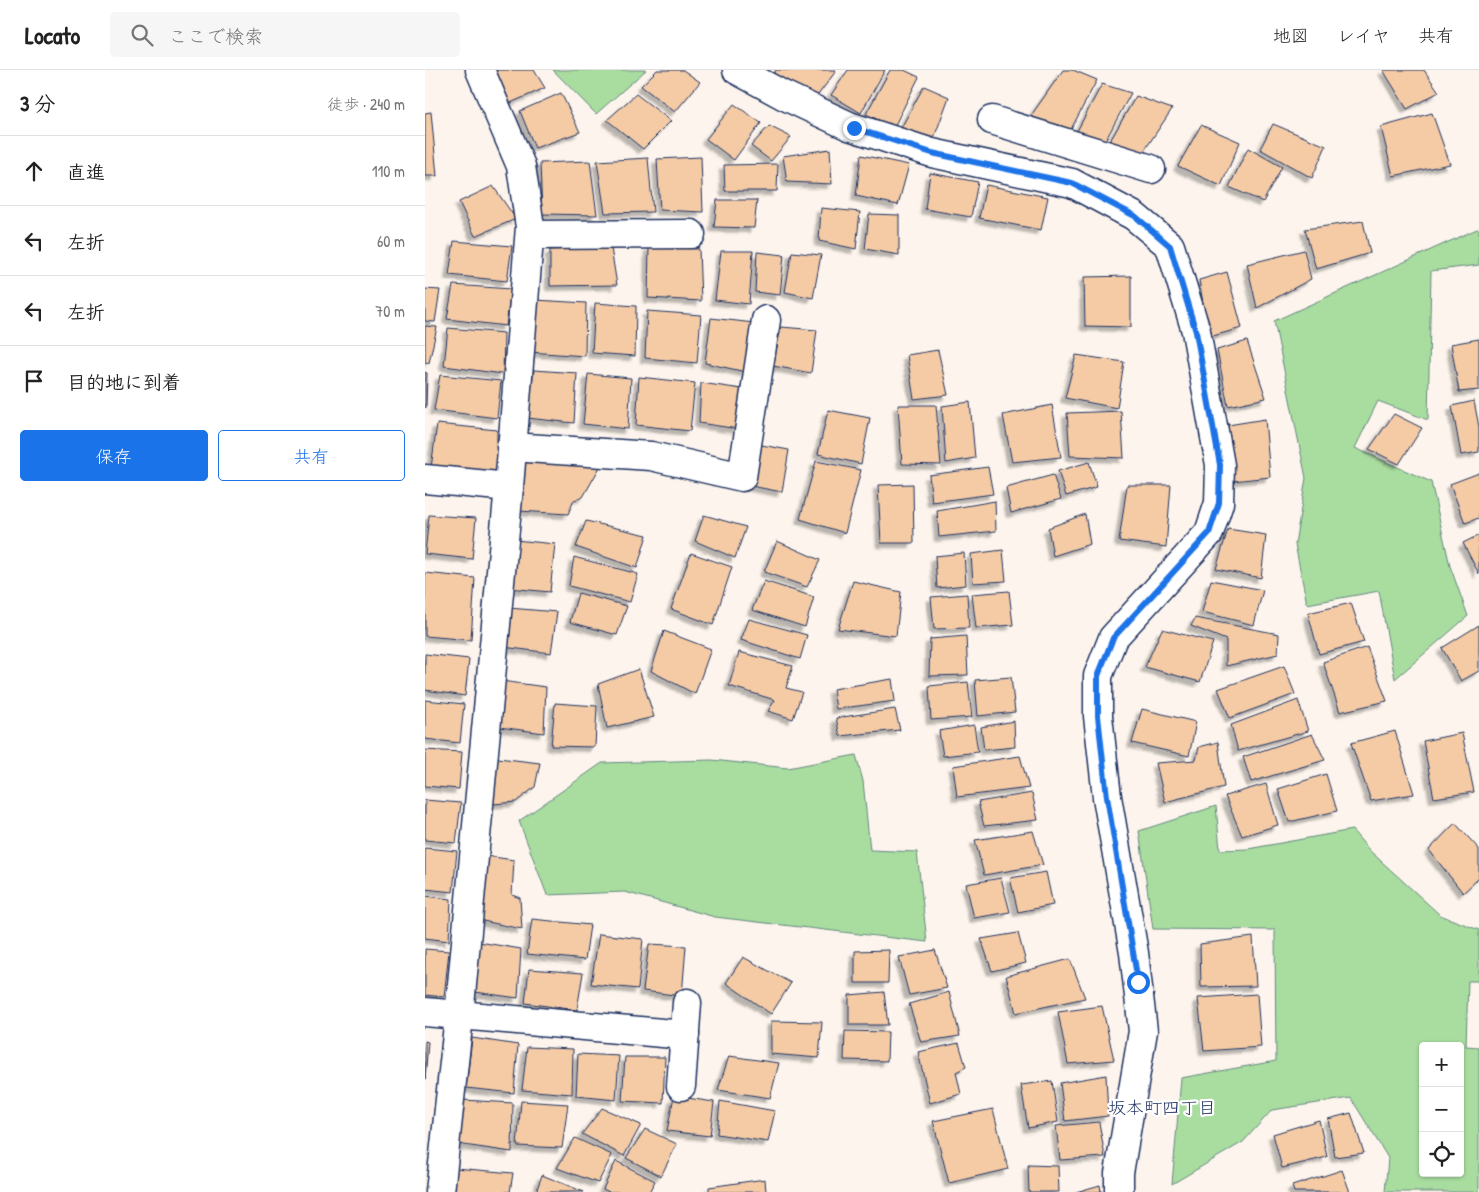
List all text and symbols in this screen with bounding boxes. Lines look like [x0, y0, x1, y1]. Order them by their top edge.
search box [110, 12, 460, 57]
text: Locato [25, 19, 80, 51]
icon: search [128, 21, 156, 49]
text: ここで検索 [168, 23, 263, 49]
text: 地図 [1273, 23, 1309, 48]
text: レイヤ [1337, 23, 1390, 48]
text: 共有 [1418, 23, 1454, 48]
text: 3 分 [20, 89, 55, 118]
text: 徒歩 · 240 m [327, 93, 405, 115]
route end [843, 117, 866, 140]
icon: ahead [20, 157, 48, 185]
text: 直進 [67, 159, 105, 185]
text: 110 m [372, 160, 405, 182]
icon: left [20, 227, 48, 255]
text: 左折 [67, 229, 105, 255]
text: 60 m [377, 230, 405, 252]
icon: left [20, 297, 48, 325]
text: 左折 [67, 299, 105, 325]
text: 70 m [375, 300, 405, 322]
icon: arrive [20, 367, 48, 395]
text: 目的地に到着 [67, 369, 181, 395]
button: 保存 [20, 430, 208, 481]
button: 共有 [218, 430, 405, 481]
route start [1127, 971, 1150, 994]
map controls [1419, 1042, 1464, 1177]
button: + [1419, 1042, 1464, 1087]
button: − [1419, 1087, 1464, 1132]
district label: 坂本町四丁目 [1108, 1095, 1216, 1120]
button: locate [1419, 1132, 1464, 1177]

